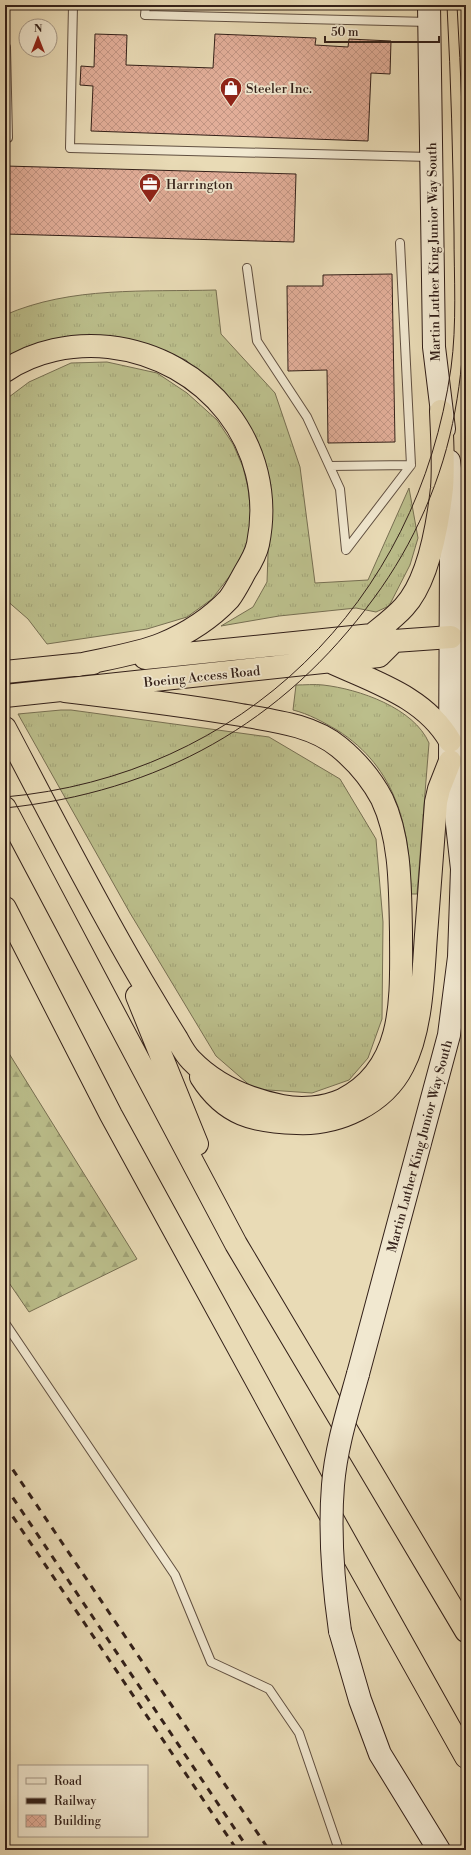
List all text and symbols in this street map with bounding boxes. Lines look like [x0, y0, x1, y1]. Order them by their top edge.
north arrow [18, 18, 58, 58]
scale bar [325, 18, 439, 44]
text: N [34, 22, 43, 36]
text: 50 m [331, 25, 359, 40]
shop icon: Steeler Inc. [218, 75, 244, 108]
place label: Steeler Inc. [246, 81, 312, 97]
street label: Martin Luther King Junior Way South [424, 142, 444, 362]
office icon: Harrington [137, 171, 163, 204]
place label: Harrington [166, 177, 233, 193]
street label: Boeing Access Road [142, 663, 262, 691]
street label: Martin Luther King Junior Way South [384, 1038, 456, 1254]
legend [18, 1765, 148, 1837]
text: Road [54, 1774, 82, 1789]
text: Railway [54, 1794, 96, 1809]
text: Building [53, 1814, 102, 1829]

